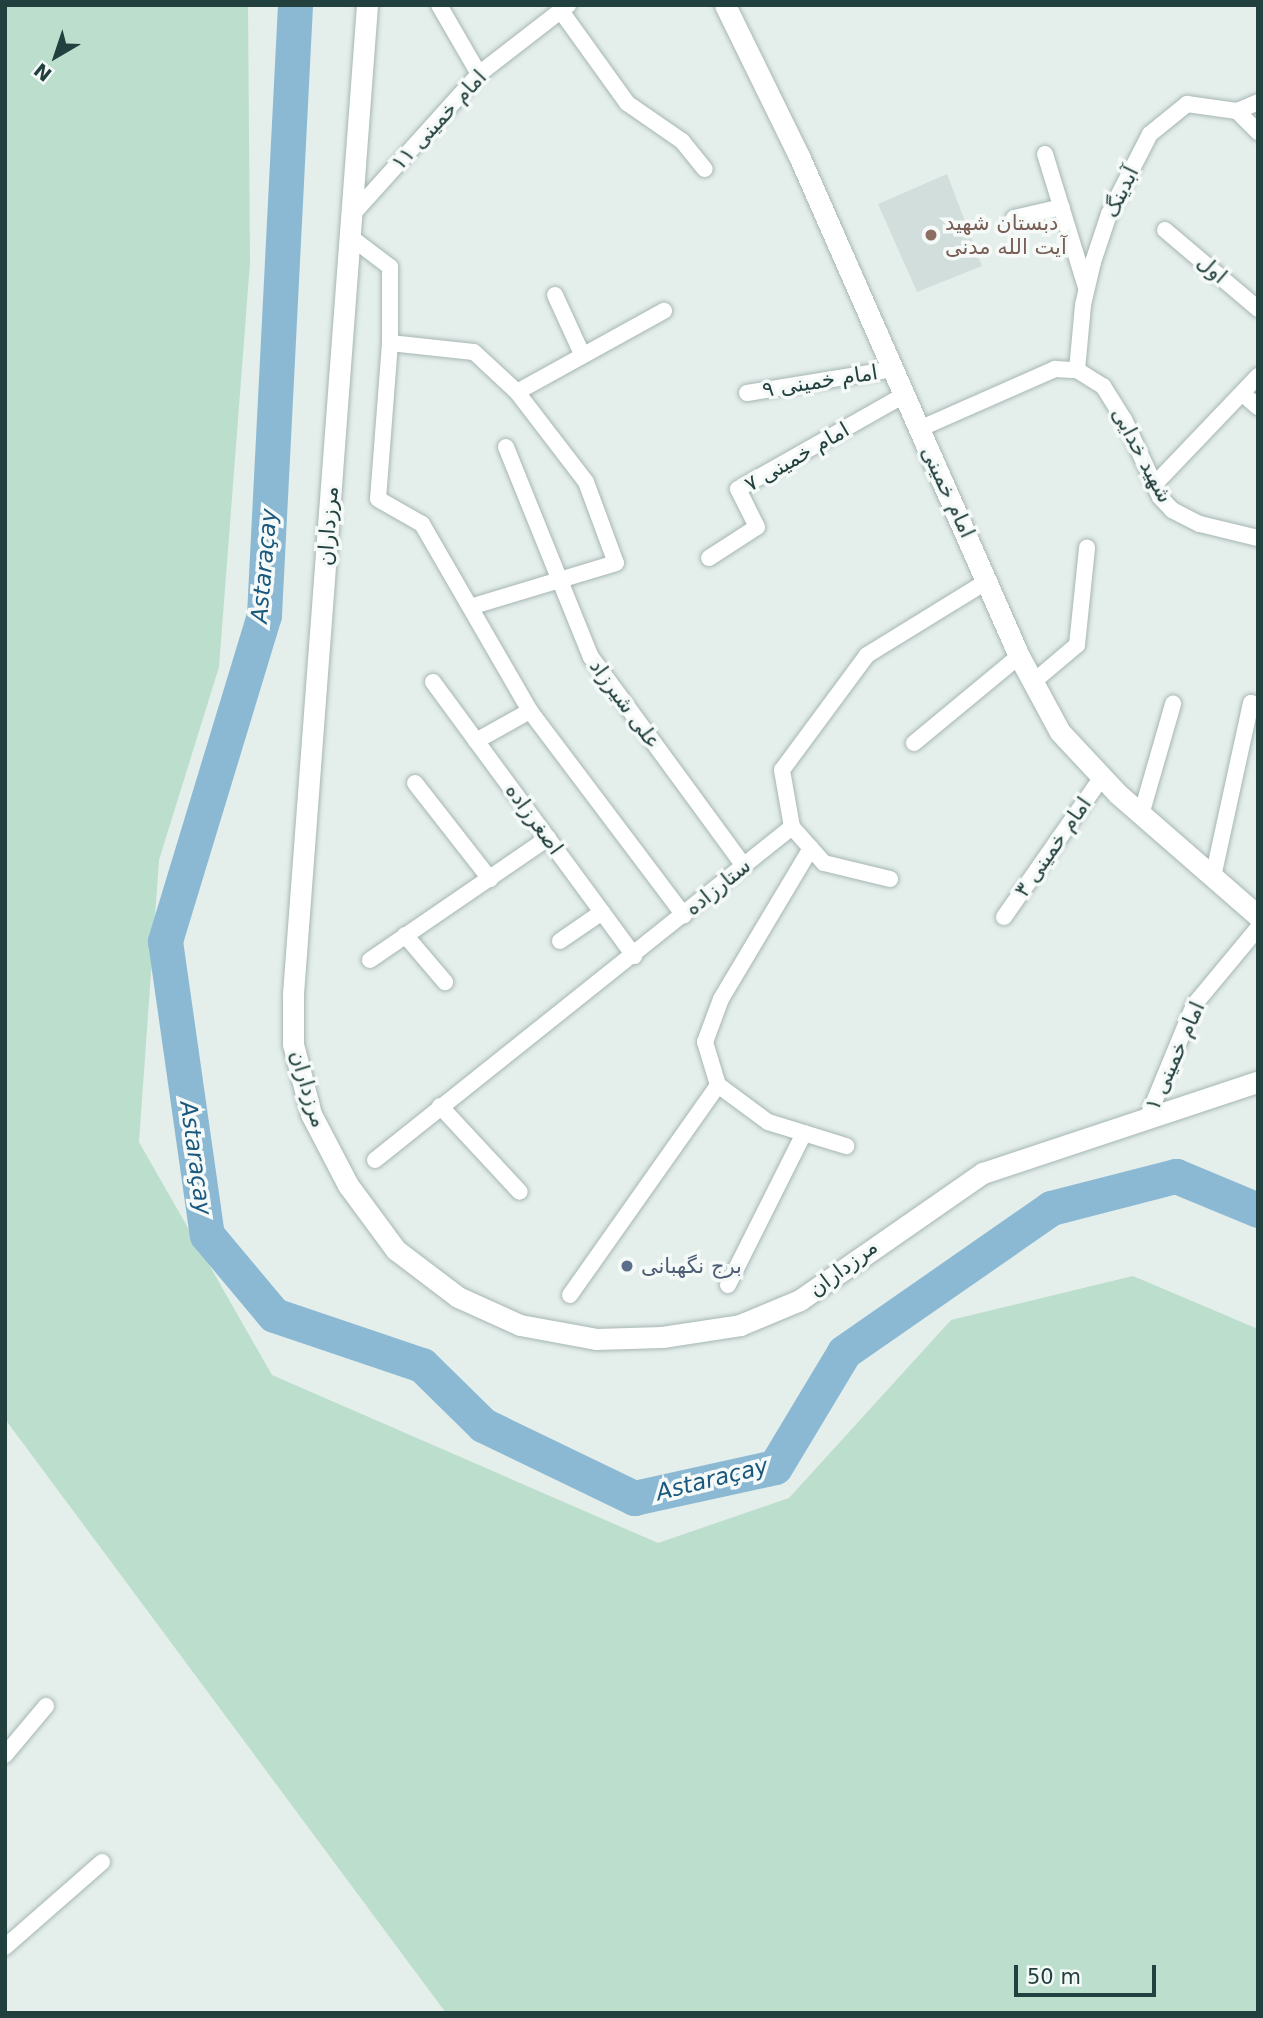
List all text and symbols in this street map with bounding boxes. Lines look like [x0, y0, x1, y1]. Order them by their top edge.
north arrow [21, 21, 91, 91]
text: N [30, 59, 56, 86]
street label: امام خمینی ۱۱ [386, 65, 492, 175]
street label: آبدینگ [1098, 162, 1144, 222]
place label: دبستان شهید آیت الله مدنی [945, 210, 1067, 260]
marker: دبستان شهید آیت الله مدنی [923, 227, 939, 243]
street label: اول [1192, 249, 1232, 289]
street label: امام خمینی ۹ [761, 359, 879, 403]
street label: شهید خدایی [1106, 403, 1178, 507]
street label: امام خمینی ۷ [740, 417, 854, 497]
street label: امام خمینی [916, 442, 980, 542]
street label: مرزداران [313, 485, 343, 567]
water label: Astaraçay [245, 508, 283, 624]
street label: علی شیرزاد [584, 654, 666, 754]
street label: اصغرزاده [500, 779, 568, 859]
street label: امام خمینی ۳ [1009, 792, 1097, 902]
street label: ستارزاده [680, 853, 756, 921]
street label: امام خمینی ۱ [1140, 998, 1210, 1114]
street label: مرزداران [284, 1047, 332, 1131]
water label: Astaraçay [174, 1099, 218, 1217]
street label: مرزداران [804, 1234, 882, 1302]
place label: برج نگهبانی [641, 1253, 742, 1279]
marker: برج نگهبانی [619, 1258, 635, 1274]
water label: Astaraçay [653, 1452, 771, 1506]
scale bar [1018, 1952, 1160, 1996]
text: 50 m [1027, 1965, 1081, 1989]

